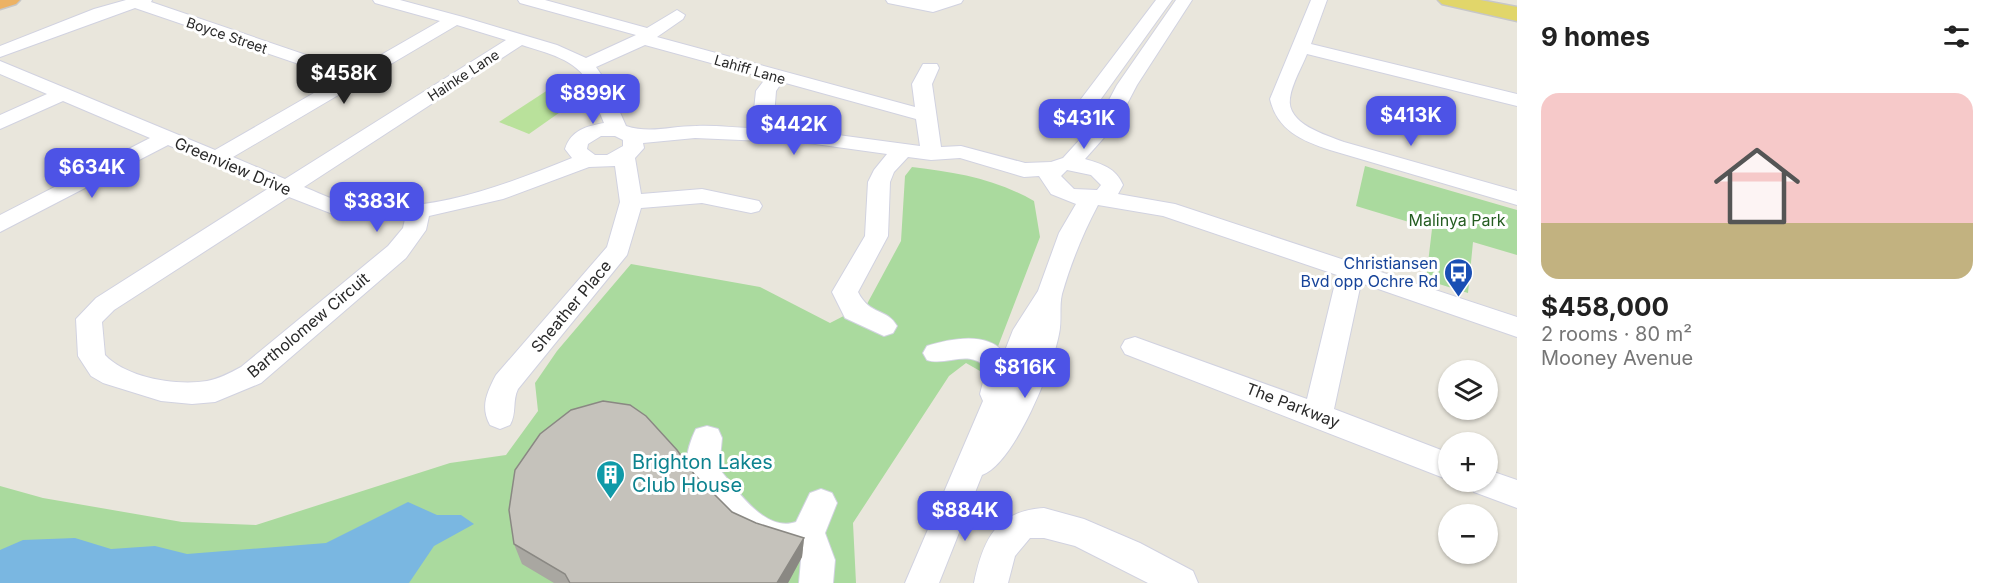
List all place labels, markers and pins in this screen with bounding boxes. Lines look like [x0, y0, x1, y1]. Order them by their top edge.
pin: $458K [302, 54, 386, 105]
pin: $899K [551, 74, 635, 125]
pin: $413K [1369, 96, 1453, 147]
pin: $431K [1042, 99, 1126, 150]
pin: $442K [752, 105, 836, 156]
pin: $634K [50, 148, 134, 199]
pin: $383K [335, 182, 419, 233]
place label: Christiansen Bvd opp Ochre Rd [1301, 253, 1438, 291]
bus stop icon: Christiansen Bvd opp Ochre Rd [1443, 256, 1475, 298]
pin: $816K [983, 348, 1067, 399]
place label: Brighton Lakes Club House [632, 450, 773, 497]
building icon: Brighton Lakes Club House [595, 458, 627, 500]
pin: $884K [923, 491, 1007, 542]

